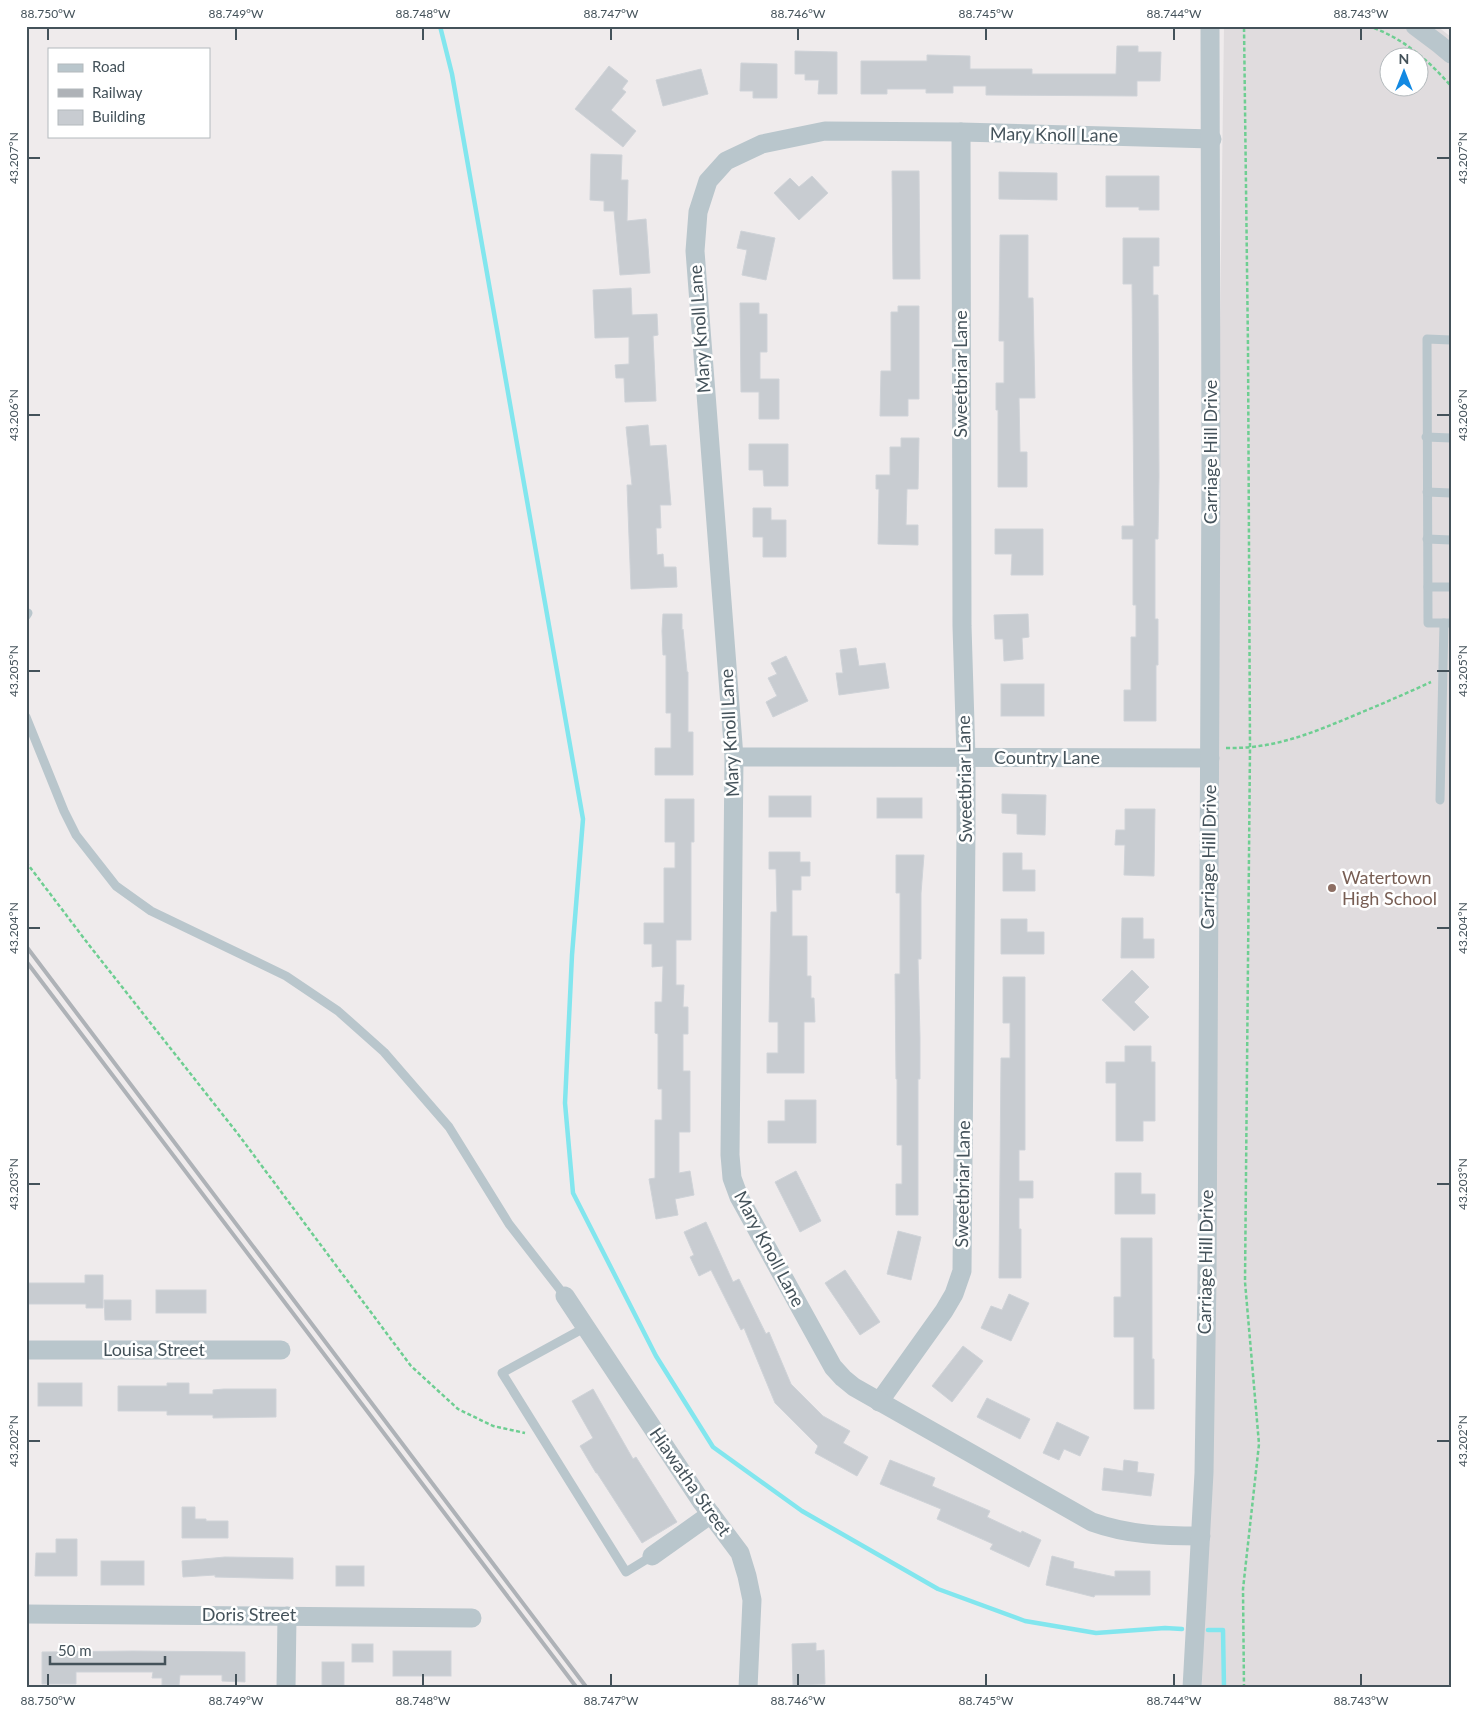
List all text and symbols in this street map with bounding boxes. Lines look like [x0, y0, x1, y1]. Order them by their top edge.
text: 88.750°W [20, 6, 76, 21]
text: 88.749°W [208, 6, 264, 21]
text: 88.748°W [395, 6, 451, 21]
text: 88.747°W [583, 6, 639, 21]
text: 88.746°W [770, 6, 826, 21]
text: 88.745°W [958, 6, 1014, 21]
text: 88.744°W [1146, 6, 1202, 21]
text: 88.743°W [1333, 6, 1389, 21]
legend [48, 48, 210, 138]
north arrow [1380, 48, 1430, 98]
text: N [1399, 50, 1409, 67]
text: Road [92, 57, 125, 75]
text: Railway [92, 83, 143, 101]
text: Building [92, 107, 145, 125]
street label: Mary Knoll Lane [990, 122, 1118, 146]
text: 43.207°N [6, 132, 21, 184]
text: 43.207°N [1455, 132, 1470, 184]
street label: Mary Knoll Lane [684, 264, 714, 394]
street label: Sweetbriar Lane [949, 310, 971, 438]
street label: Carriage Hill Drive [1199, 380, 1221, 524]
text: 43.206°N [6, 389, 21, 441]
text: 43.206°N [1455, 389, 1470, 441]
text: 43.205°N [6, 645, 21, 697]
text: 43.205°N [1455, 645, 1470, 697]
street label: Mary Knoll Lane [715, 668, 743, 798]
street label: Sweetbriar Lane [952, 715, 976, 843]
street label: Country Lane [994, 746, 1100, 768]
street label: Carriage Hill Drive [1196, 784, 1220, 929]
place label: Watertown High School [1342, 866, 1437, 909]
marker: Watertown High School [1326, 882, 1338, 894]
text: 43.204°N [6, 902, 21, 954]
text: 43.204°N [1455, 902, 1470, 954]
street label: Sweetbriar Lane [950, 1120, 974, 1248]
text: 43.203°N [6, 1158, 21, 1210]
text: 43.203°N [1455, 1158, 1470, 1210]
street label: Mary Knoll Lane [730, 1187, 810, 1310]
street label: Carriage Hill Drive [1193, 1189, 1217, 1334]
street label: Louisa Street [103, 1338, 205, 1360]
text: 43.202°N [6, 1415, 21, 1467]
text: 43.202°N [1455, 1415, 1470, 1467]
street label: Hiawatha Street [645, 1423, 737, 1540]
street label: Doris Street [202, 1603, 297, 1625]
scale bar [50, 1634, 165, 1666]
text: 50 m [58, 1641, 92, 1659]
text: 88.750°W [20, 1693, 76, 1708]
text: 88.749°W [208, 1693, 264, 1708]
text: 88.748°W [395, 1693, 451, 1708]
text: 88.747°W [583, 1693, 639, 1708]
text: 88.746°W [770, 1693, 826, 1708]
text: 88.745°W [958, 1693, 1014, 1708]
text: 88.744°W [1146, 1693, 1202, 1708]
text: 88.743°W [1333, 1693, 1389, 1708]

